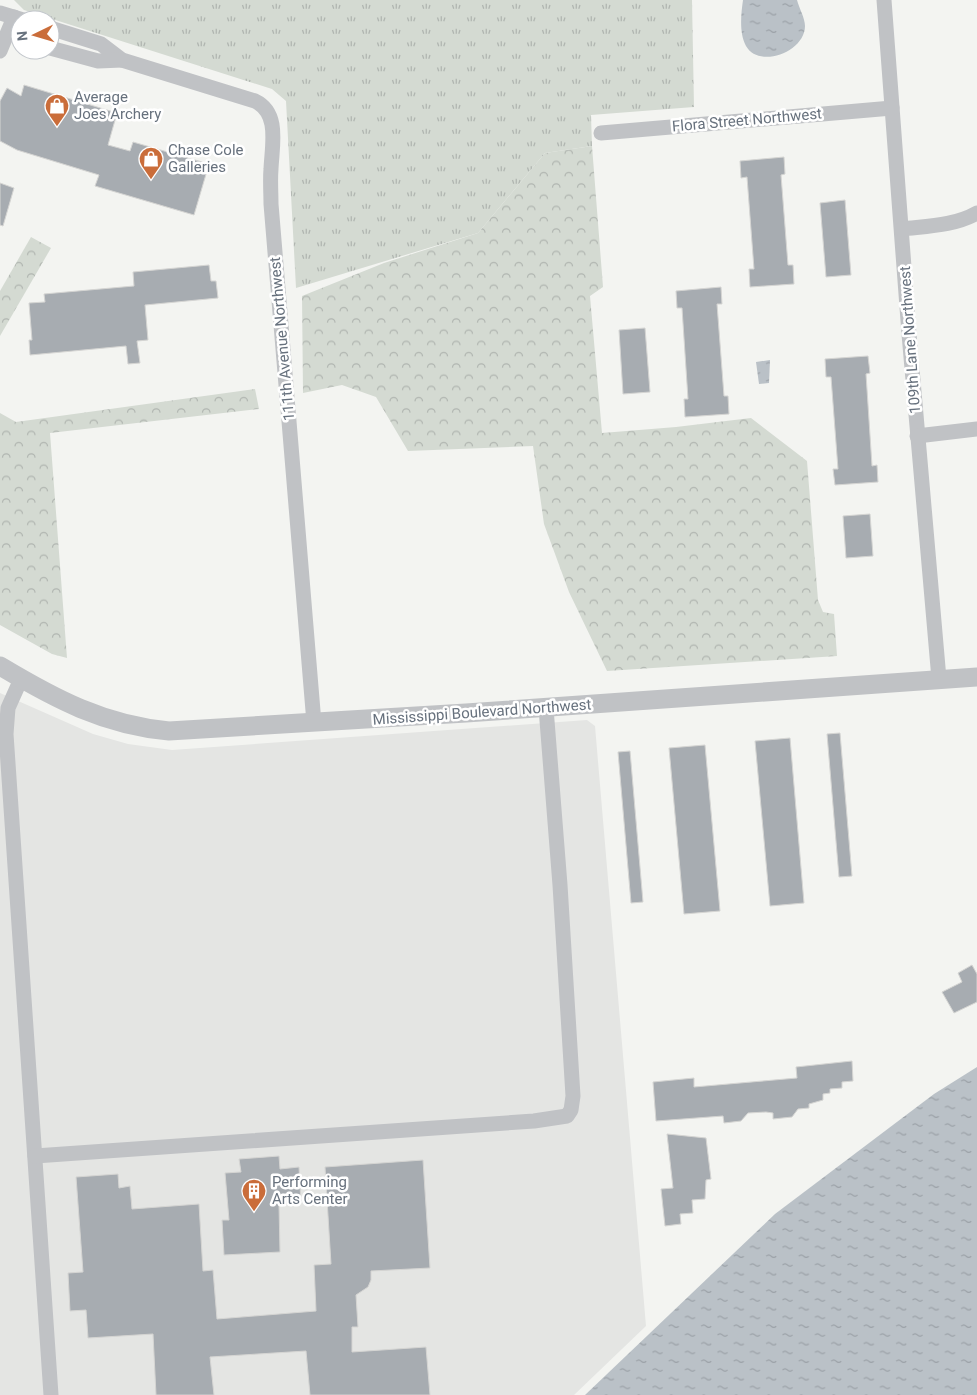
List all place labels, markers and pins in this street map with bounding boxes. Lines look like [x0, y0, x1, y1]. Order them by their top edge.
place label: Average Joes Archery [74, 88, 161, 123]
shop icon: Average Joes Archery [44, 93, 70, 127]
place label: Chase Cole Galleries [168, 141, 244, 176]
shop icon: Chase Cole Galleries [138, 146, 164, 180]
place label: Performing Arts Center [272, 1173, 348, 1208]
building icon: Performing Arts Center [241, 1178, 267, 1212]

